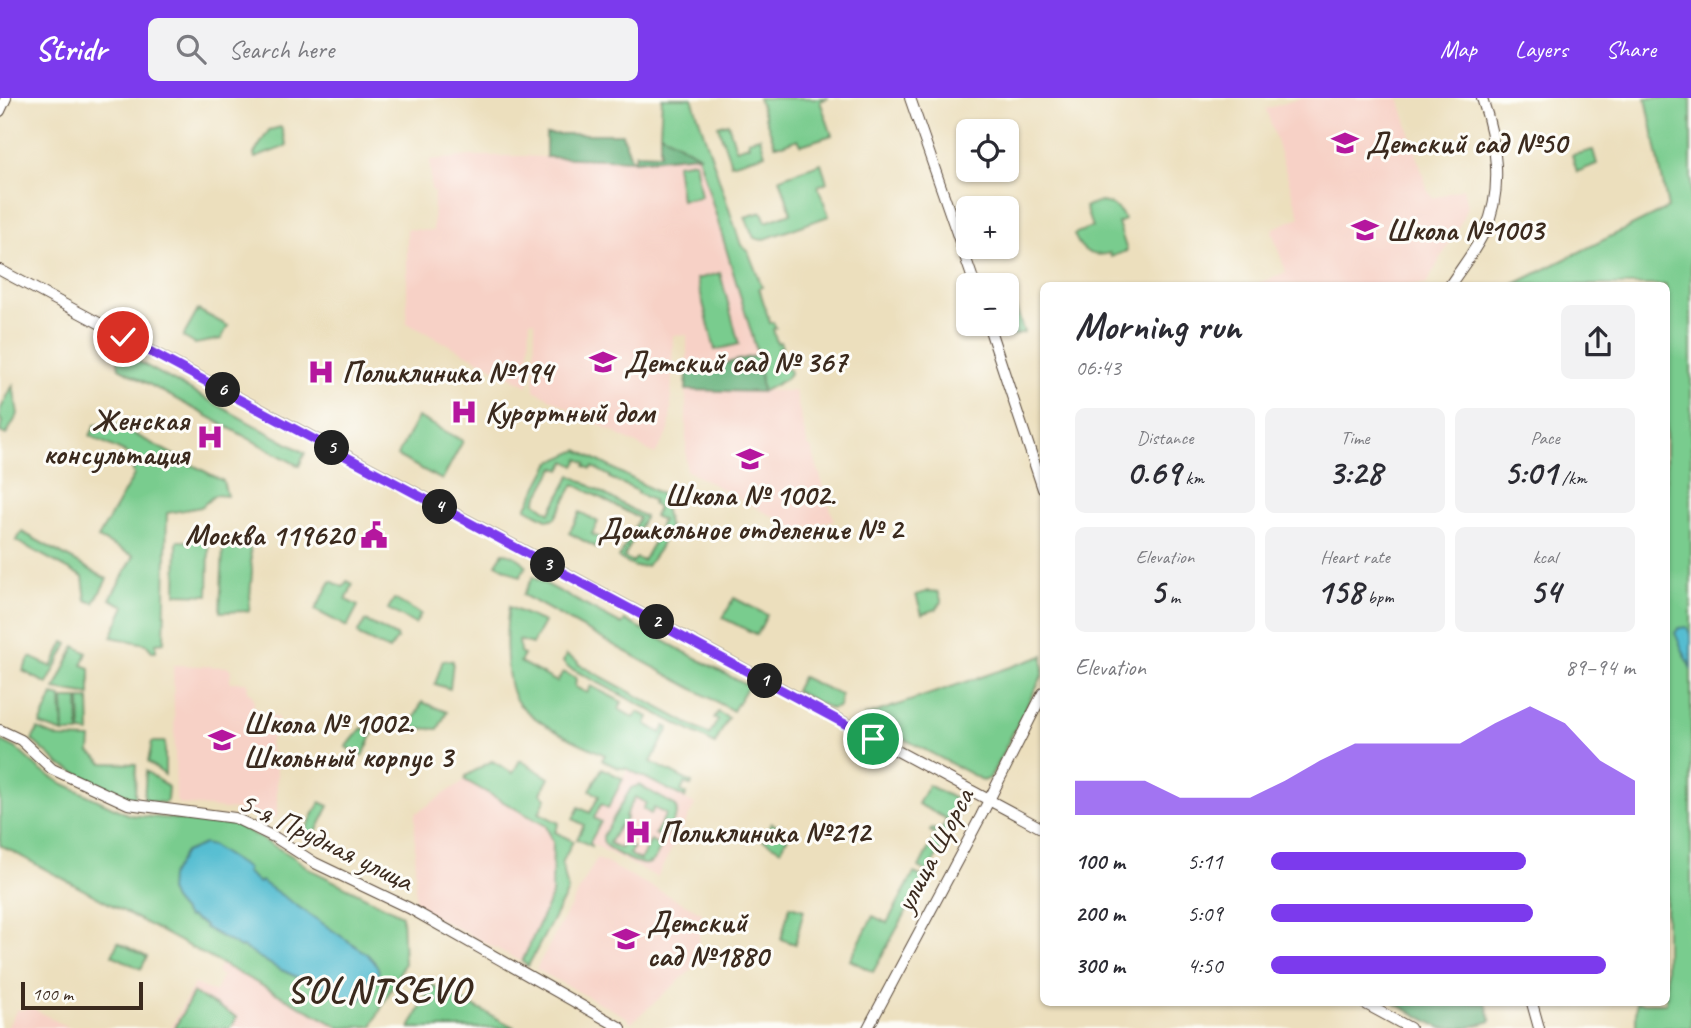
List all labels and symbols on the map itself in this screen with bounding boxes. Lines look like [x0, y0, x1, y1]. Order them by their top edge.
place label: Детский сад №50 [1366, 124, 1570, 162]
school or university icon: Детский сад №50 [1330, 128, 1360, 158]
place label: Школа №1003 [1386, 211, 1546, 249]
school or university icon: Школа №1003 [1350, 215, 1380, 245]
pin [93, 307, 153, 367]
place label: Детский сад № 367 [624, 343, 850, 381]
school or university icon: Детский сад № 367 [588, 347, 618, 377]
place label: Поликлиника №194 [342, 353, 556, 391]
hospital icon: Поликлиника №194 [306, 357, 336, 387]
pin: 6 [206, 372, 241, 408]
place label: Курортный дом [485, 393, 657, 431]
hospital icon: Курортный дом [449, 397, 479, 427]
place label: Женская консультация [43, 401, 191, 474]
hospital icon: Женская консультация [195, 422, 225, 452]
pin: 5 [314, 430, 350, 466]
school or university icon: Школа № 1002. Дошкольное отделение № 2 [735, 444, 765, 474]
place label: Школа № 1002. Дошкольное отделение № 2 [598, 476, 905, 548]
pin: 4 [422, 490, 458, 524]
place label: Москва 119620 [185, 516, 356, 554]
public building icon: Москва 119620 [359, 520, 389, 550]
pin: 3 [530, 547, 566, 582]
pin: 2 [640, 604, 674, 640]
pin: 1 [748, 664, 782, 698]
place label: Школа № 1002. Школьный корпус 3 [243, 704, 455, 777]
pin [843, 709, 903, 769]
school or university icon: Школа № 1002. Школьный корпус 3 [207, 725, 237, 755]
street label: улица Щорса [885, 780, 983, 920]
street label: 5-я Прудная улица [232, 782, 421, 900]
place label: Поликлиника №212 [659, 813, 872, 851]
hospital icon: Поликлиника №212 [623, 817, 653, 847]
place label: Детский сад №1880 [647, 903, 772, 975]
school or university icon: Детский сад №1880 [611, 924, 641, 954]
district label: SOLNTSEVO [287, 966, 475, 1013]
scale bar [21, 979, 144, 1011]

